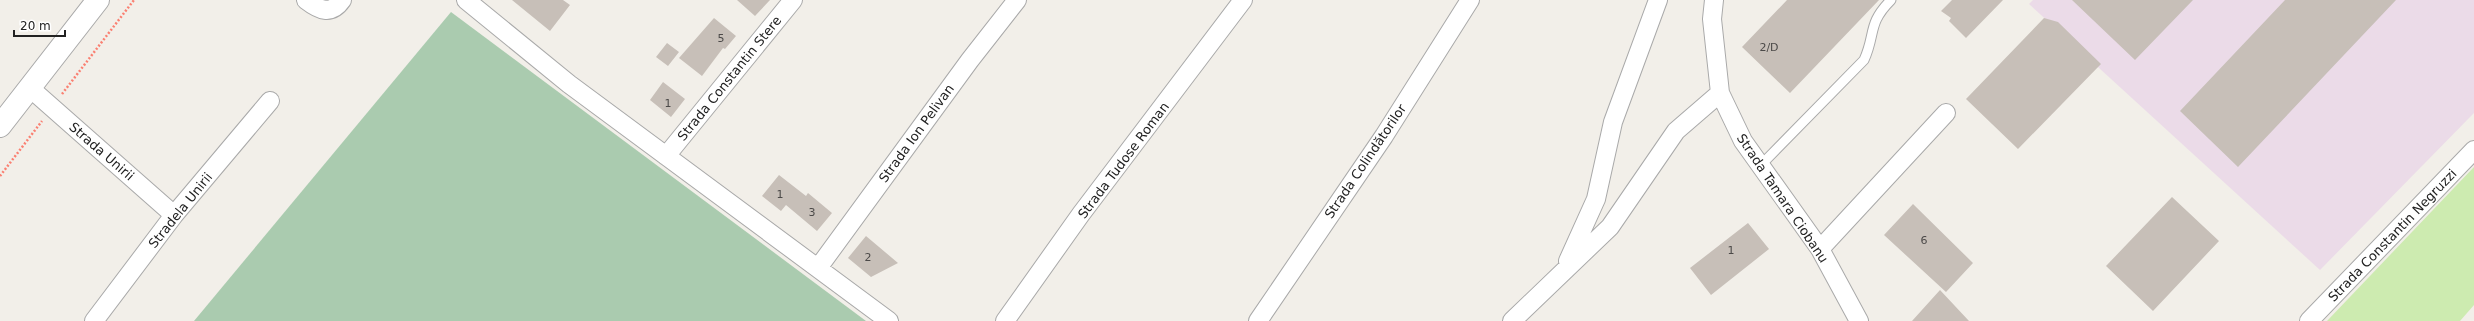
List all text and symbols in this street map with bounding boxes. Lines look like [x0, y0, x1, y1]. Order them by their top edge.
scale bar [14, 12, 65, 38]
street label: Strada Constantin Stere [675, 13, 784, 144]
text: 20 m [20, 19, 51, 33]
house number: 5 [718, 32, 725, 45]
house number: 2/D [1759, 41, 1779, 54]
street label: Strada Ion Pelivan [876, 81, 957, 185]
house number: 1 [665, 97, 672, 110]
street label: Strada Tudose Roman [1075, 99, 1172, 221]
street label: Strada Colindătorilor [1322, 101, 1410, 221]
street label: Strada Unirii [66, 119, 137, 184]
street label: Strada Tamara Ciobanu [1734, 131, 1831, 266]
street label: Strada Constantin Negruzzi [2325, 166, 2460, 305]
street label: Stradela Unirii [145, 170, 215, 251]
house number: 1 [777, 188, 784, 201]
house number: 3 [809, 206, 816, 219]
house number: 6 [1921, 234, 1928, 247]
house number: 1 [1728, 244, 1735, 257]
house number: 2 [865, 251, 872, 264]

